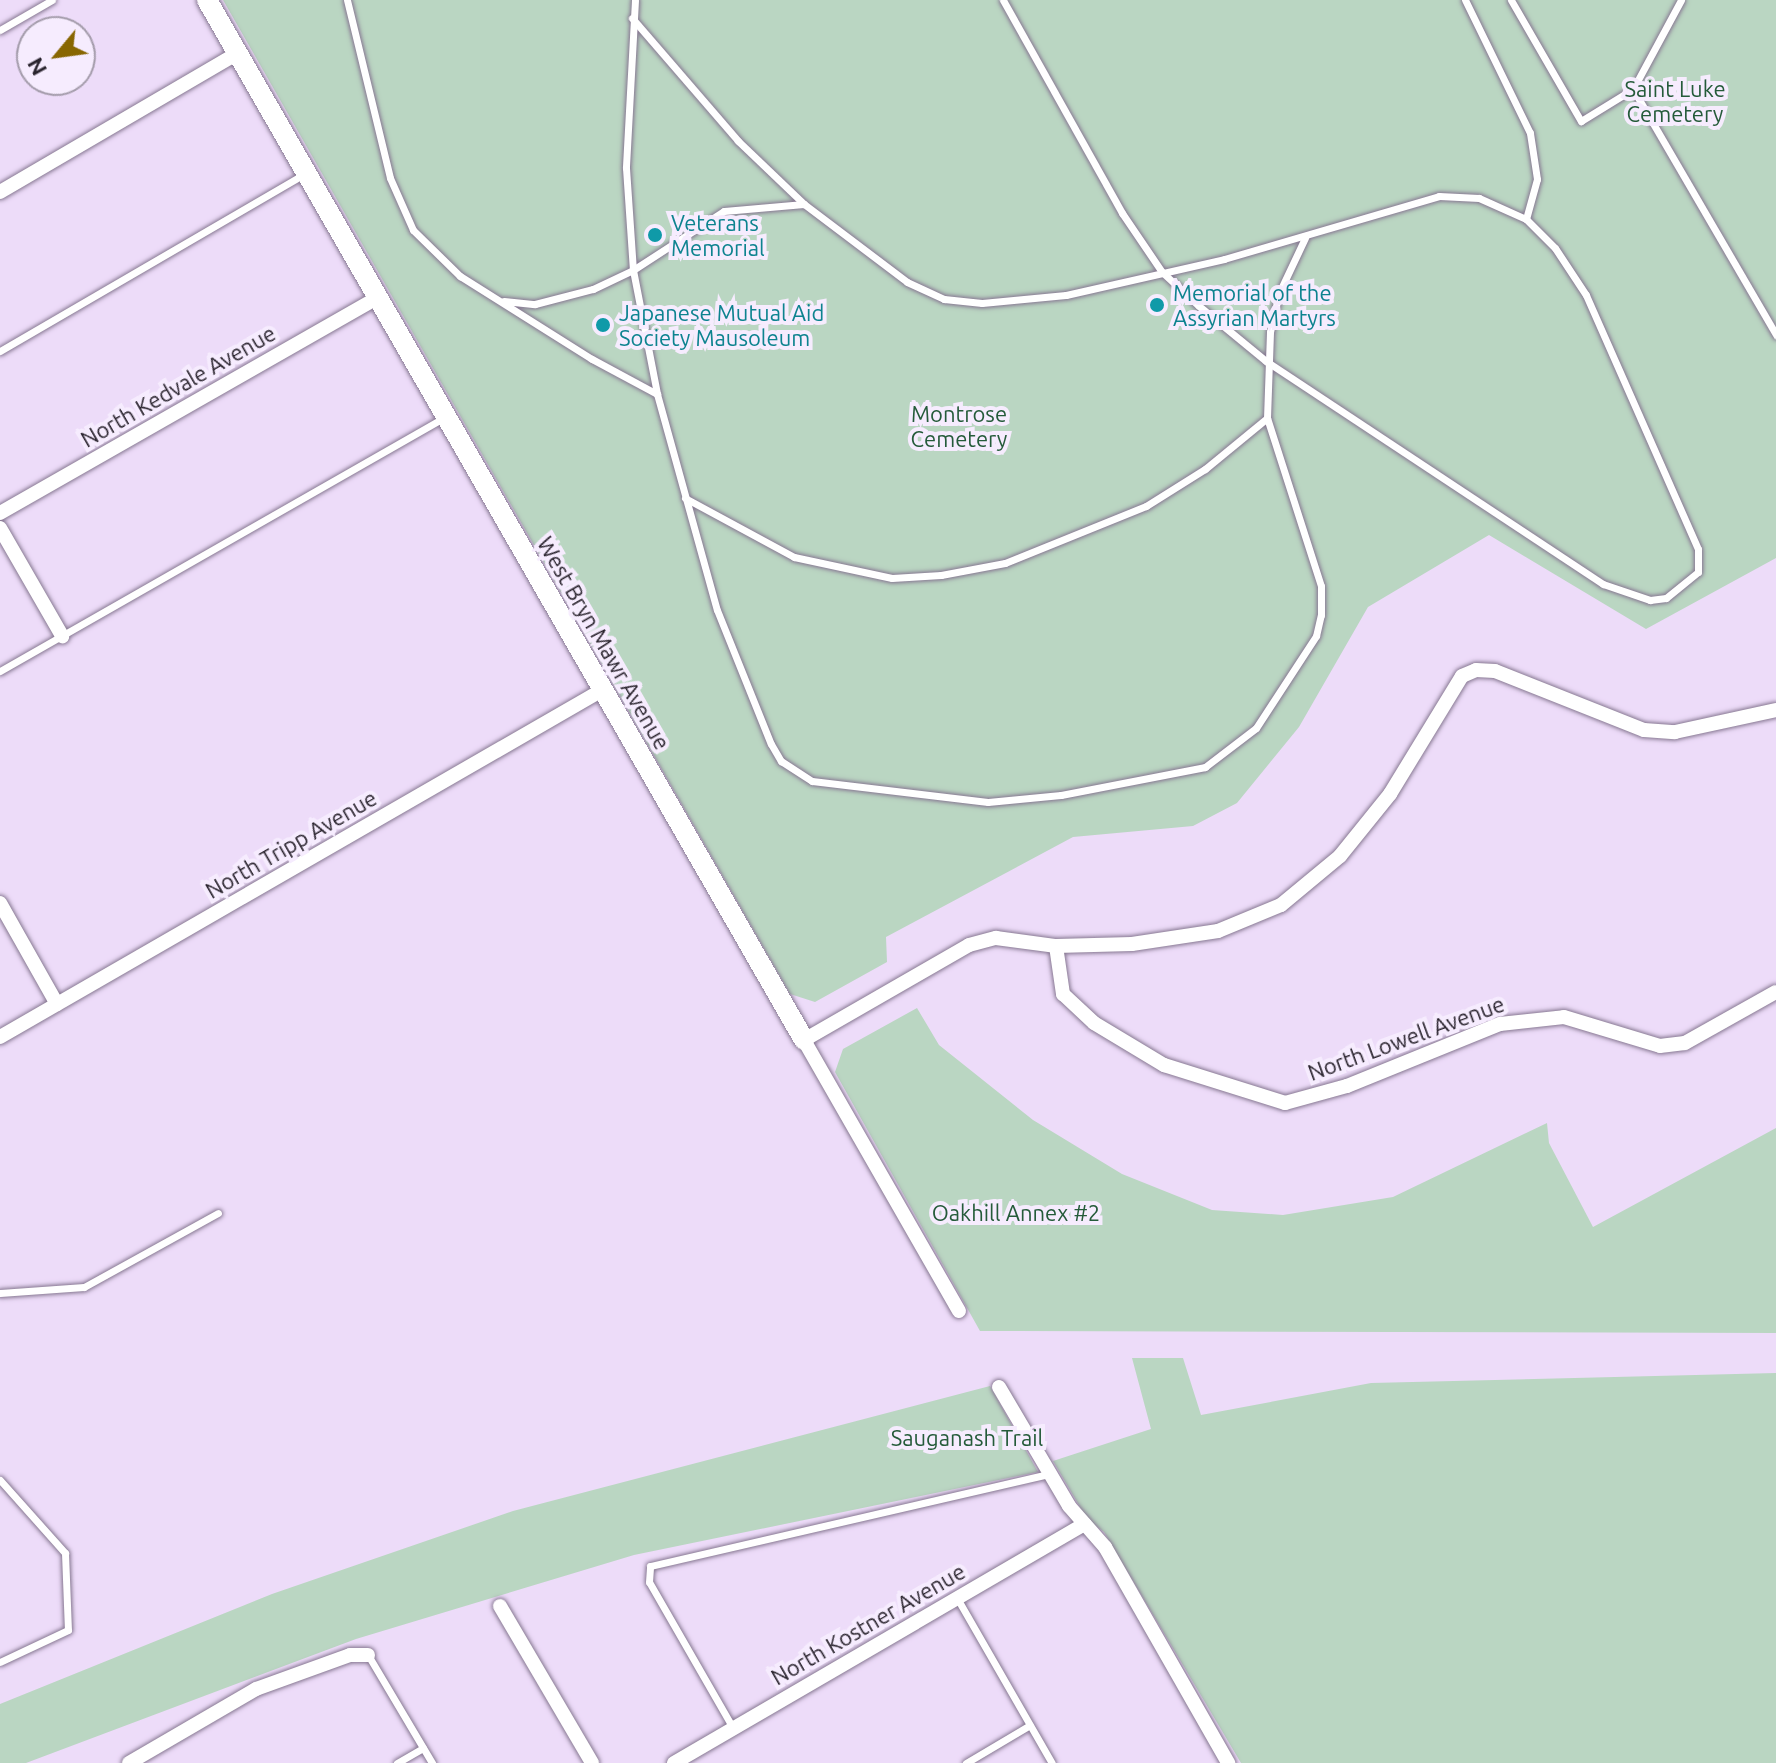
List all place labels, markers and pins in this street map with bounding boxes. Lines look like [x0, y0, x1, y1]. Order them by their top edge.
place label: Veterans Memorial [671, 209, 765, 260]
marker: Veterans Memorial [646, 226, 664, 244]
place label: Memorial of the Assyrian Martyrs [1173, 279, 1336, 330]
marker: Memorial of the Assyrian Martyrs [1148, 296, 1166, 314]
place label: Japanese Mutual Aid Society Mausoleum [619, 299, 824, 350]
marker: Japanese Mutual Aid Society Mausoleum [594, 316, 612, 334]

